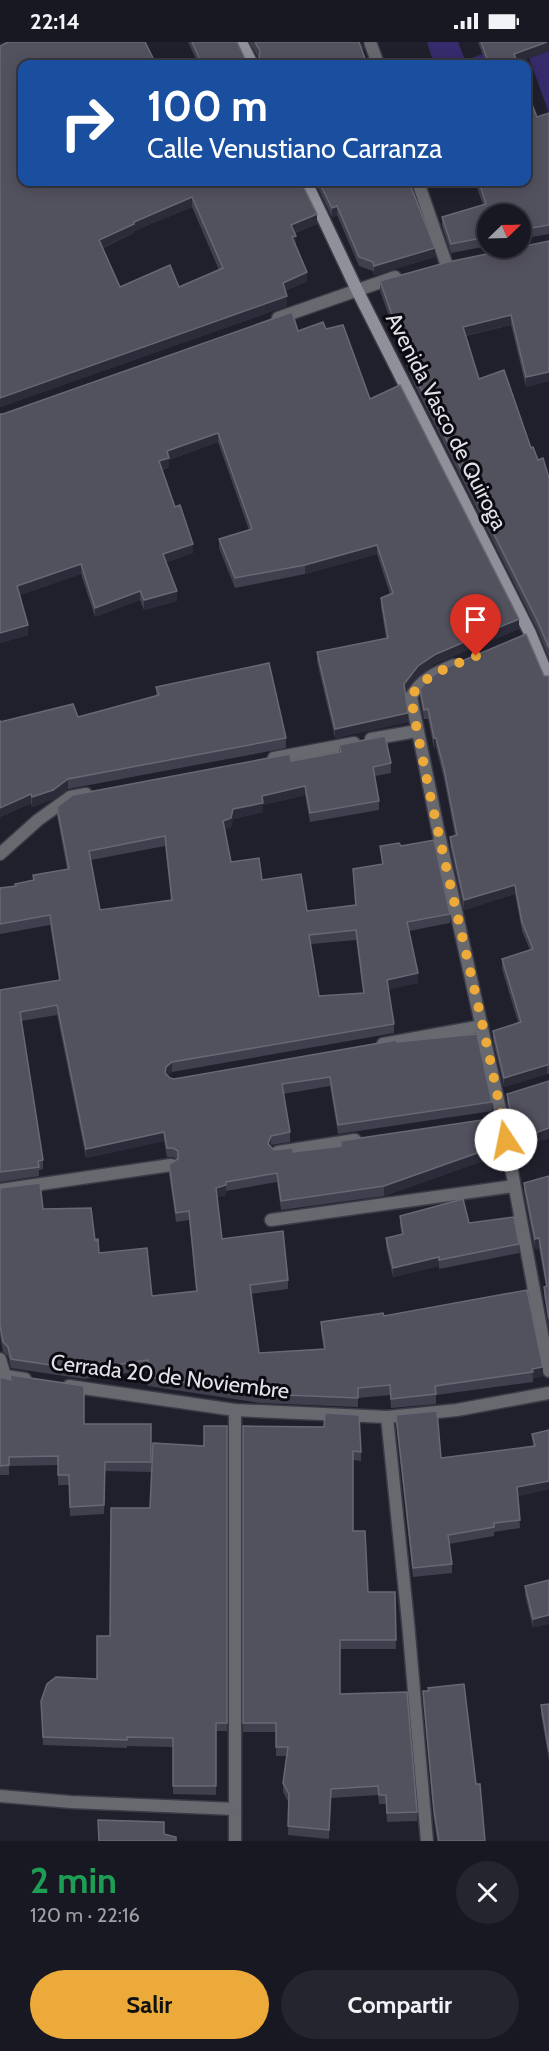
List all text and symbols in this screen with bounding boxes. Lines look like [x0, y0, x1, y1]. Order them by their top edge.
text: 22:14 [30, 8, 80, 35]
text: 100 m [147, 80, 268, 132]
icon: right [48, 84, 126, 162]
text: Calle Venustiano Carranza [147, 132, 442, 165]
north arrow [477, 204, 531, 258]
map controls [477, 204, 531, 258]
street label: Avenida Vasco de Quiroga [380, 308, 513, 535]
pin [450, 594, 501, 656]
icon: arrive [459, 603, 492, 636]
position arrow [474, 1108, 538, 1172]
street label: Cerrada 20 de Noviembre [49, 1348, 291, 1405]
text: 2 min [30, 1858, 117, 1902]
button: close [456, 1861, 519, 1924]
text: 120 m · 22:16 [30, 1903, 140, 1927]
button: Salir [30, 1970, 269, 2039]
button: Compartir [281, 1970, 519, 2039]

